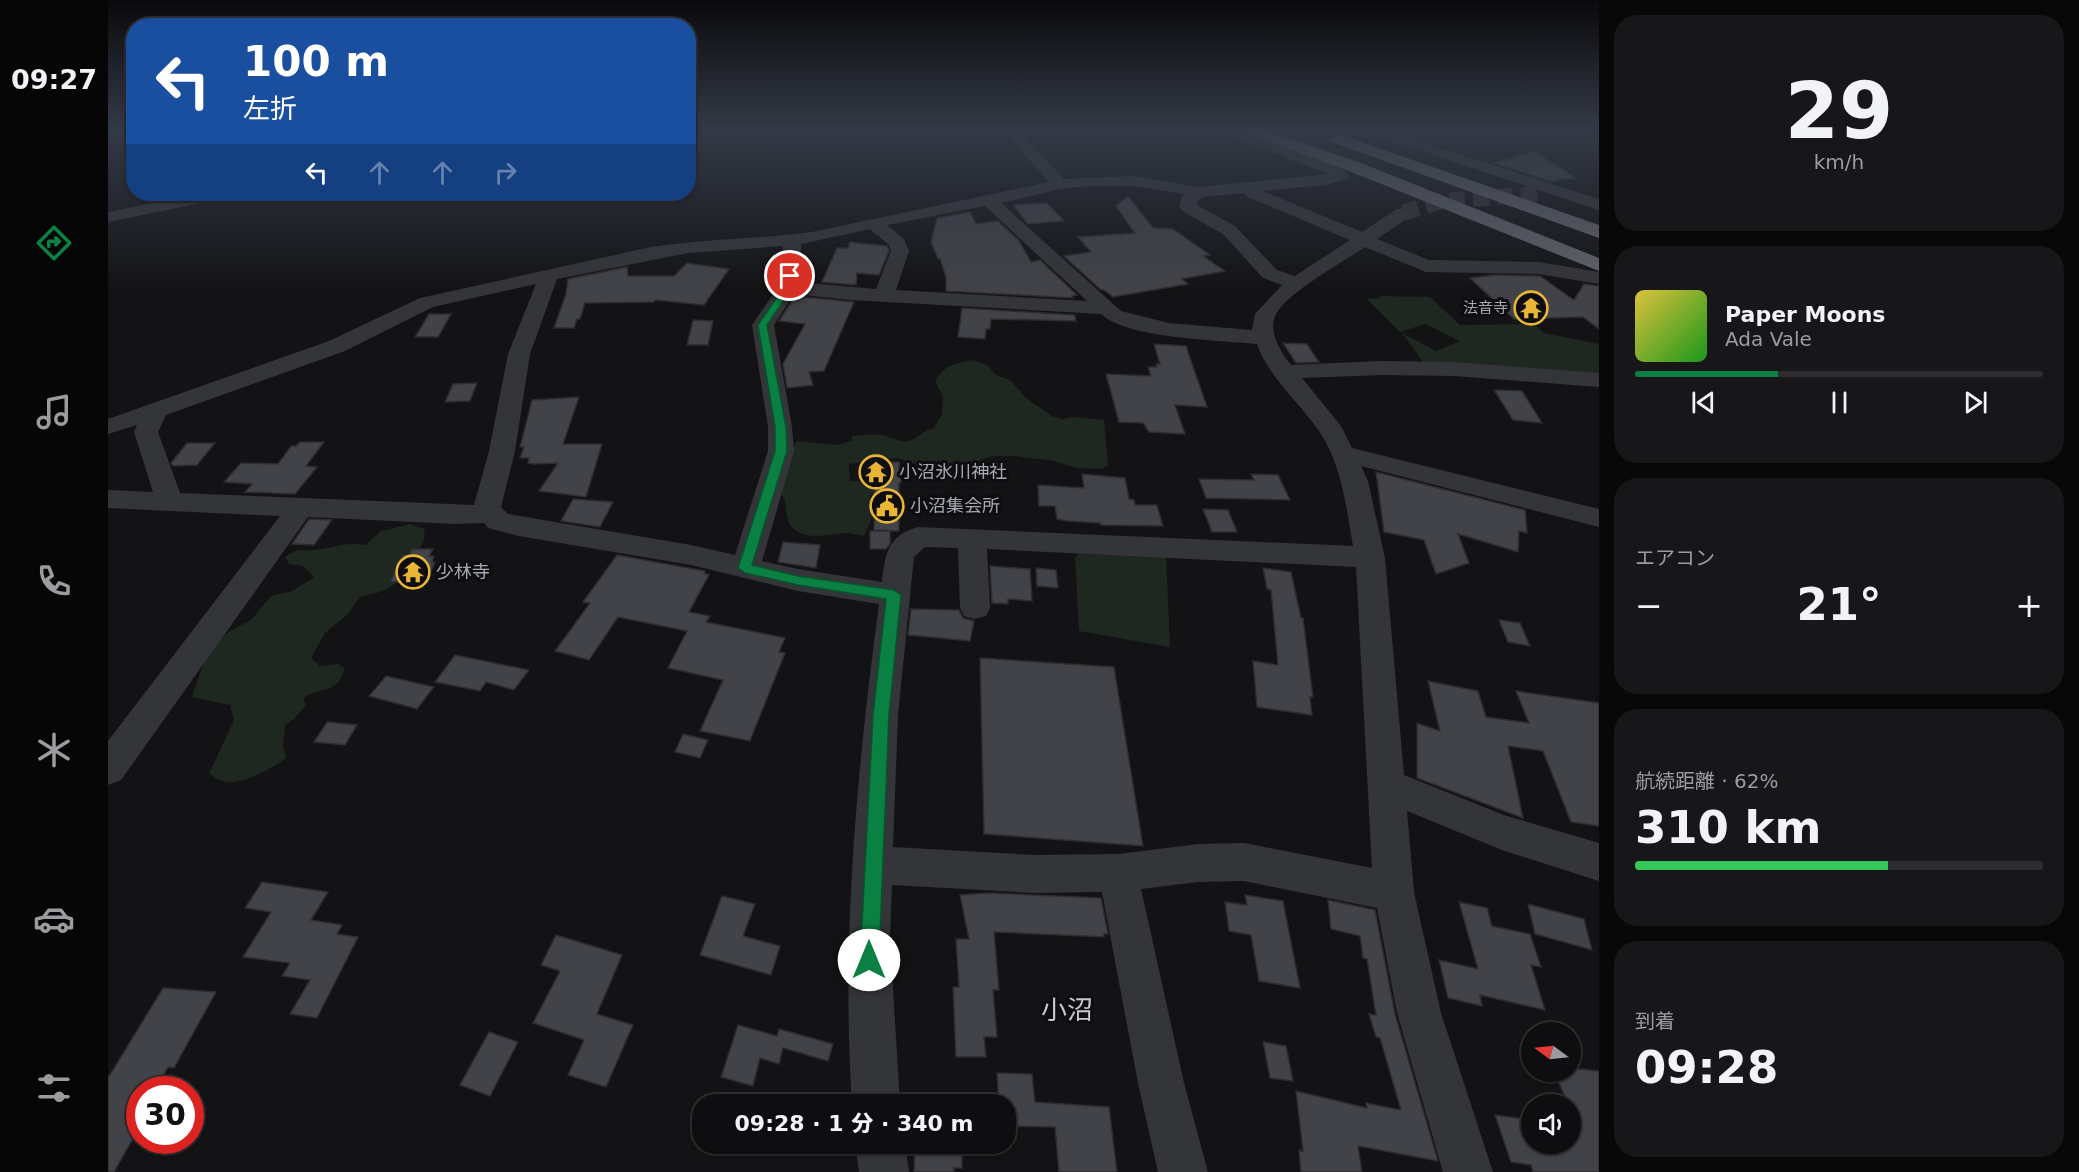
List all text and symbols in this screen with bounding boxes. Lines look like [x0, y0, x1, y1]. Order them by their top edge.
text: 100 m [243, 37, 389, 86]
icon: left [144, 42, 222, 120]
text: 09:27 [11, 64, 97, 95]
text: 29 [1785, 66, 1893, 156]
text: 左折 [243, 93, 297, 124]
text: km/h [1814, 150, 1864, 174]
icon: left [300, 156, 333, 189]
icon: ahead [363, 156, 396, 189]
icon: ahead [426, 156, 459, 189]
icon: right [489, 156, 522, 189]
icon: directions [33, 222, 75, 264]
pin [764, 250, 815, 301]
icon: arrive [773, 259, 806, 292]
temple icon: 法音寺 [1513, 290, 1549, 326]
place label: 法音寺 [1463, 299, 1508, 317]
text: Paper Moons [1725, 302, 1885, 327]
text: Ada Vale [1725, 327, 1812, 351]
icon: previous [1687, 386, 1720, 419]
icon: pause [1823, 386, 1856, 419]
icon: next [1959, 386, 1992, 419]
icon: music [33, 391, 75, 433]
temple icon: 小沼氷川神社 [858, 454, 894, 490]
place label: 小沼氷川神社 [899, 461, 1007, 482]
public building icon: 小沼集会所 [869, 488, 905, 524]
place label: 小沼集会所 [910, 495, 1000, 516]
text: エアコン [1635, 546, 1715, 570]
temple icon: 少林寺 [395, 554, 431, 590]
icon: phone [33, 560, 75, 602]
place label: 少林寺 [436, 561, 490, 582]
text: 21° [1796, 578, 1882, 631]
text: − [1635, 586, 1663, 625]
text: + [2015, 586, 2043, 625]
icon: climate [33, 729, 75, 771]
text: 航続距離 · 62% [1635, 769, 1779, 793]
text: 310 km [1635, 801, 1821, 854]
icon: car [33, 898, 75, 940]
position arrow [837, 928, 901, 992]
district label: 小沼 [1041, 995, 1093, 1025]
text: 到着 [1635, 1009, 1675, 1033]
north arrow [1521, 1022, 1581, 1082]
map controls [1521, 1022, 1581, 1154]
text: 09:28 [1635, 1041, 1778, 1094]
icon: filters [33, 1067, 75, 1109]
speed limit sign: 30 [126, 1076, 204, 1154]
button: sound [1521, 1094, 1581, 1154]
text: 09:28 · 1 分 · 340 m [735, 1111, 973, 1136]

